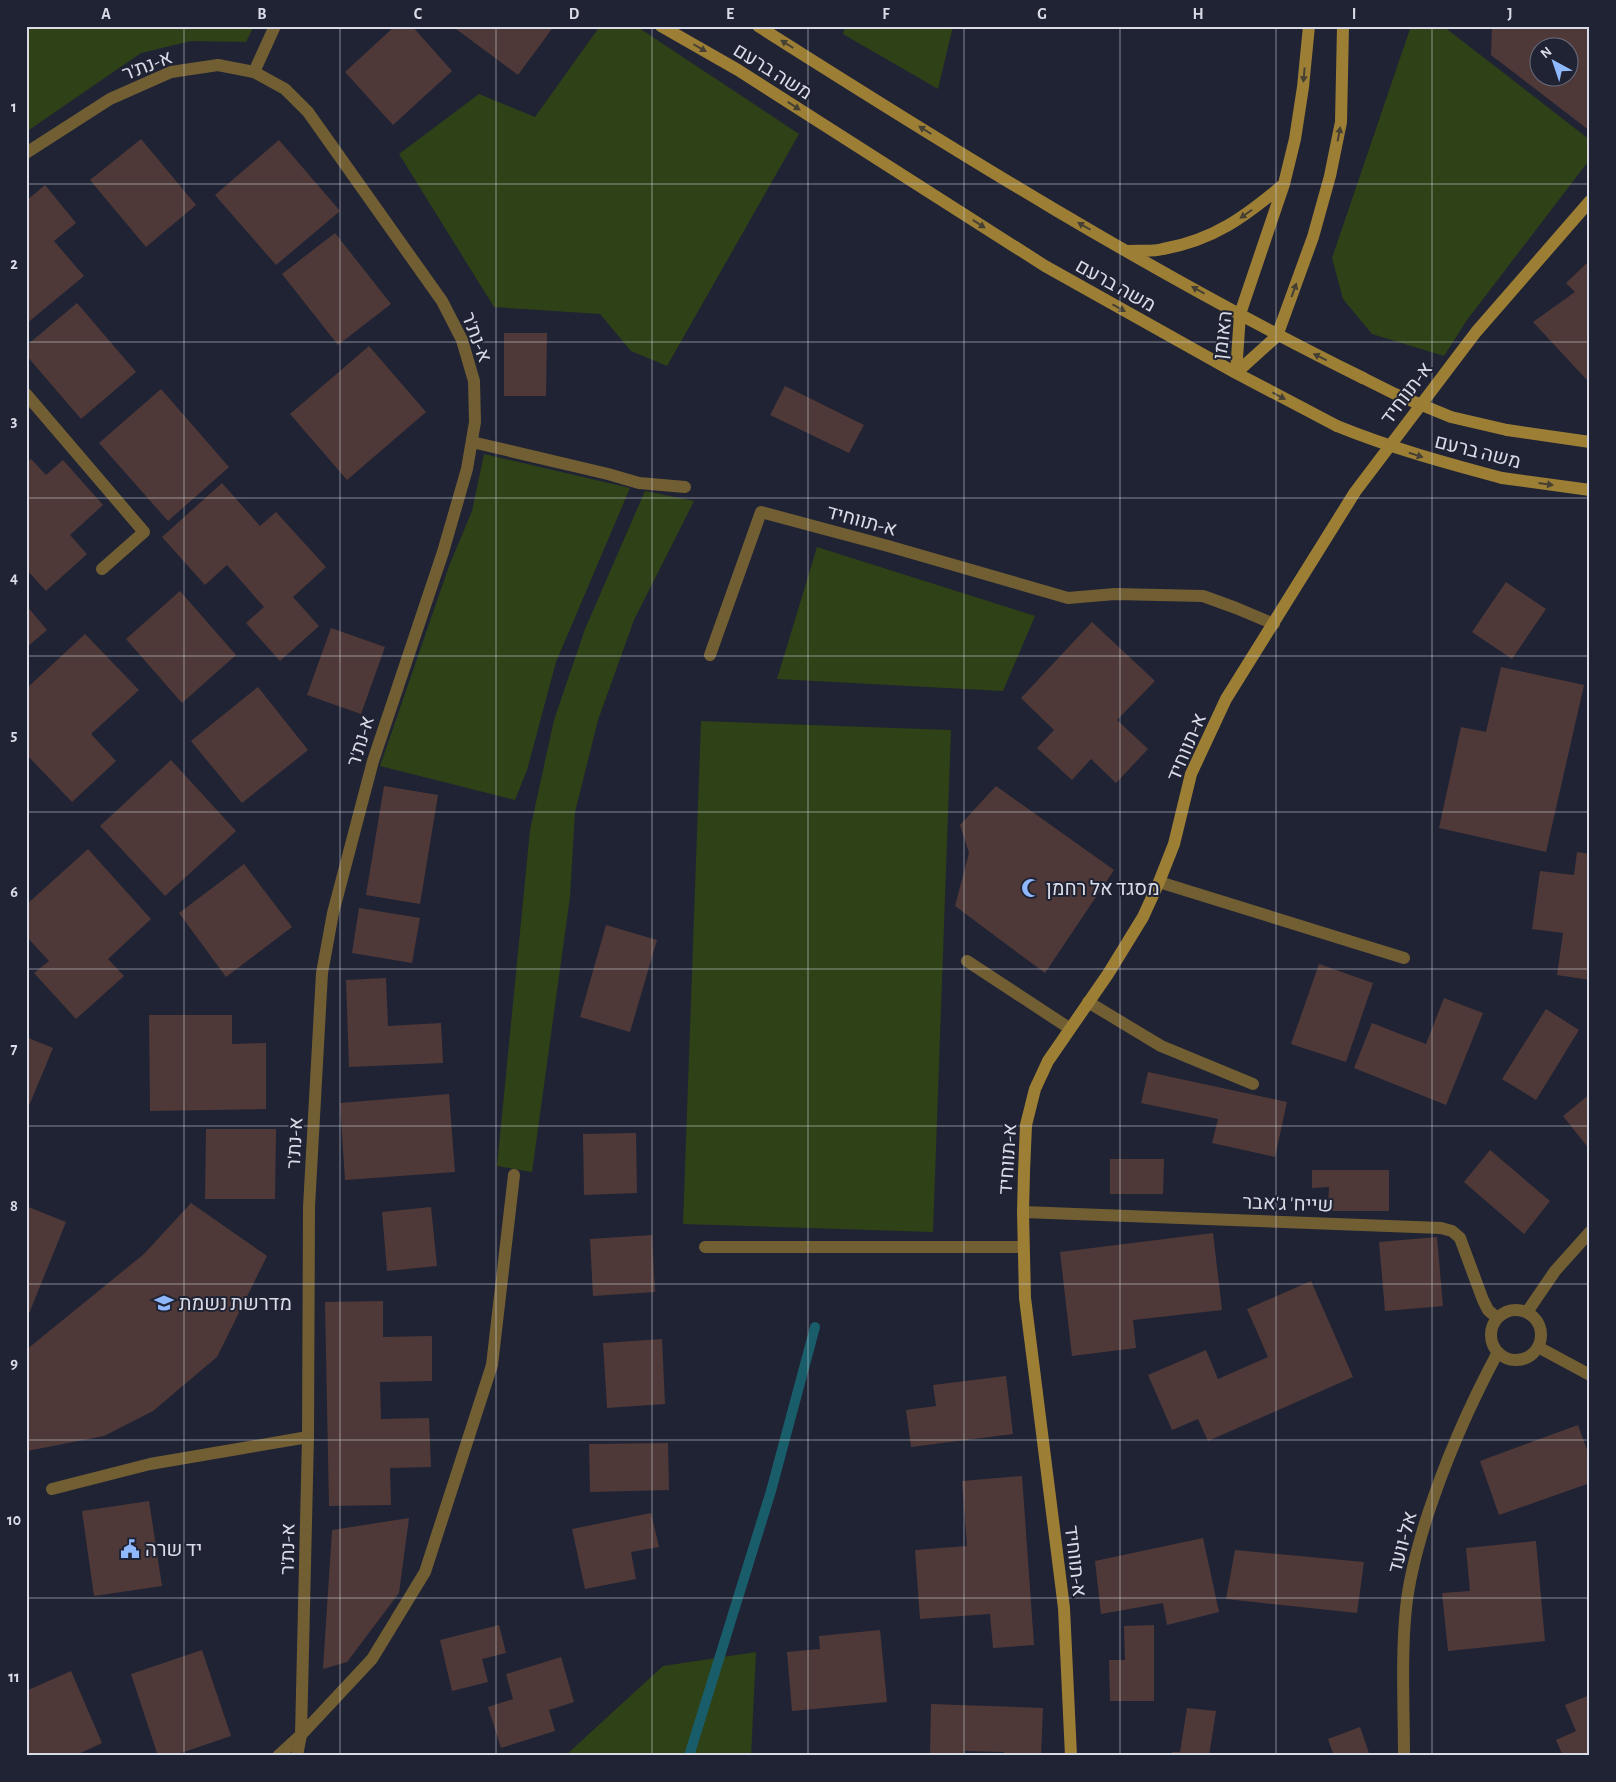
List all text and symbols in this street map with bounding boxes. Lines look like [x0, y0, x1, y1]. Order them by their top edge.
text: A [101, 6, 111, 22]
text: B [257, 6, 267, 22]
text: C [414, 6, 423, 22]
text: D [569, 6, 580, 22]
text: E [726, 6, 734, 22]
text: F [882, 6, 890, 22]
text: G [1037, 6, 1047, 22]
text: H [1192, 6, 1204, 22]
text: I [1352, 6, 1356, 22]
text: J [1507, 6, 1513, 22]
north arrow [1528, 38, 1578, 88]
street label: משה ברעם [730, 40, 815, 104]
one-way arrow [780, 40, 794, 49]
one-way arrow [693, 44, 706, 53]
text: N [1538, 44, 1555, 61]
street label: א-נת'ר [120, 47, 175, 85]
one-way arrow [1300, 67, 1308, 83]
text: 1 [11, 99, 17, 115]
one-way arrow [788, 101, 801, 111]
one-way arrow [919, 125, 932, 134]
one-way arrow [1335, 125, 1343, 141]
one-way arrow [1240, 209, 1253, 219]
one-way arrow [973, 220, 986, 229]
one-way arrow [1078, 222, 1091, 231]
text: 2 [10, 256, 18, 272]
street label: משה ברעם [1072, 256, 1159, 316]
one-way arrow [1291, 282, 1298, 297]
one-way arrow [1191, 286, 1204, 295]
one-way arrow [1112, 303, 1125, 312]
street label: א-נת'ר [457, 310, 495, 365]
street label: האומן [1210, 310, 1236, 361]
one-way arrow [1313, 353, 1327, 361]
street label: א-תווחיד [1377, 359, 1436, 428]
one-way arrow [1272, 392, 1287, 400]
text: 3 [11, 413, 18, 429]
street label: משה ברעם [1433, 432, 1523, 472]
one-way arrow [1408, 451, 1423, 459]
one-way arrow [1538, 481, 1554, 489]
street label: א-תווחיד [824, 502, 899, 540]
text: 4 [10, 570, 18, 586]
street label: א-תווחיד [1164, 710, 1210, 784]
street label: א-נת'ר [344, 714, 378, 769]
text: 5 [11, 727, 18, 743]
mosque icon: מסגד אל רחמן [1020, 877, 1042, 899]
place label: מסגד אל רחמן [1046, 879, 1160, 899]
text: 6 [10, 884, 18, 900]
text: 7 [11, 1041, 18, 1057]
street label: א-נת'ר [284, 1117, 306, 1169]
street label: א-תווחיד [996, 1123, 1020, 1196]
street label: שייח' ג'אבר [1242, 1192, 1334, 1216]
text: 8 [10, 1198, 18, 1214]
school or university icon: מדרשת נשמת [153, 1292, 175, 1314]
place label: מדרשת נשמת [179, 1294, 292, 1314]
text: 9 [10, 1355, 18, 1371]
street label: אל-וועד [1385, 1509, 1421, 1575]
text: 10 [7, 1512, 21, 1528]
street label: א-נת'ר [278, 1523, 298, 1575]
street label: א-תווחיד [1061, 1524, 1089, 1598]
public building icon: יד שרה [119, 1538, 141, 1560]
place label: יד שרה [145, 1540, 202, 1560]
text: 11 [8, 1669, 20, 1685]

